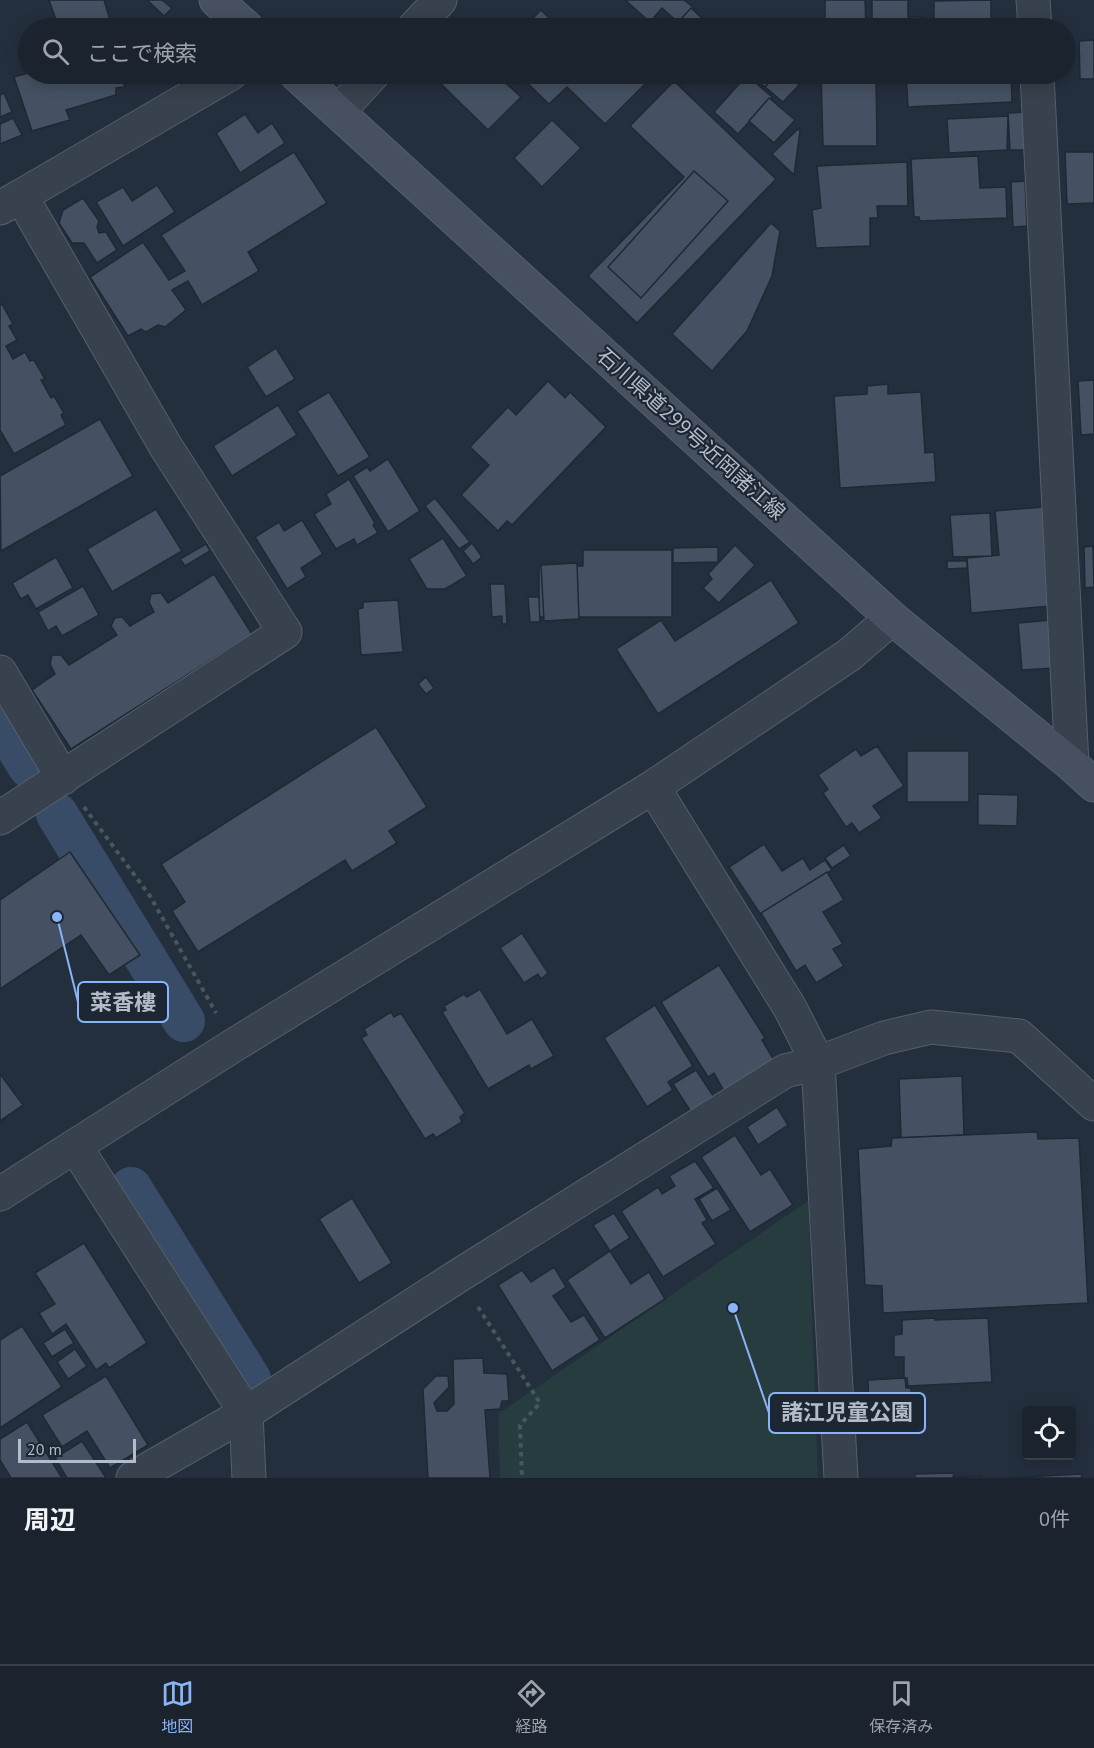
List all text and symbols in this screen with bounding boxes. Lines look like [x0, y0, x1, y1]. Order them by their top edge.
search box [18, 18, 1076, 84]
icon: search [39, 35, 72, 68]
text: ここで検索 [87, 39, 197, 67]
street label: 石川県道299号近岡諸江線 [592, 342, 791, 525]
callout: 菜香樓 [78, 982, 168, 1022]
text: 菜香樓 [90, 988, 156, 1016]
callout: 諸江児童公園 [769, 1393, 925, 1433]
text: 諸江児童公園 [781, 1398, 913, 1426]
map controls [1022, 1406, 1076, 1460]
button: locate [1022, 1406, 1076, 1460]
scale bar [18, 1436, 136, 1464]
text: 20 m [27, 1439, 62, 1459]
text: 周辺 [24, 1503, 76, 1536]
text: 0件 [1039, 1506, 1070, 1532]
tab: 地図 [161, 1677, 194, 1737]
tab: 経路 [515, 1677, 548, 1737]
tab: 保存済み [869, 1677, 933, 1737]

